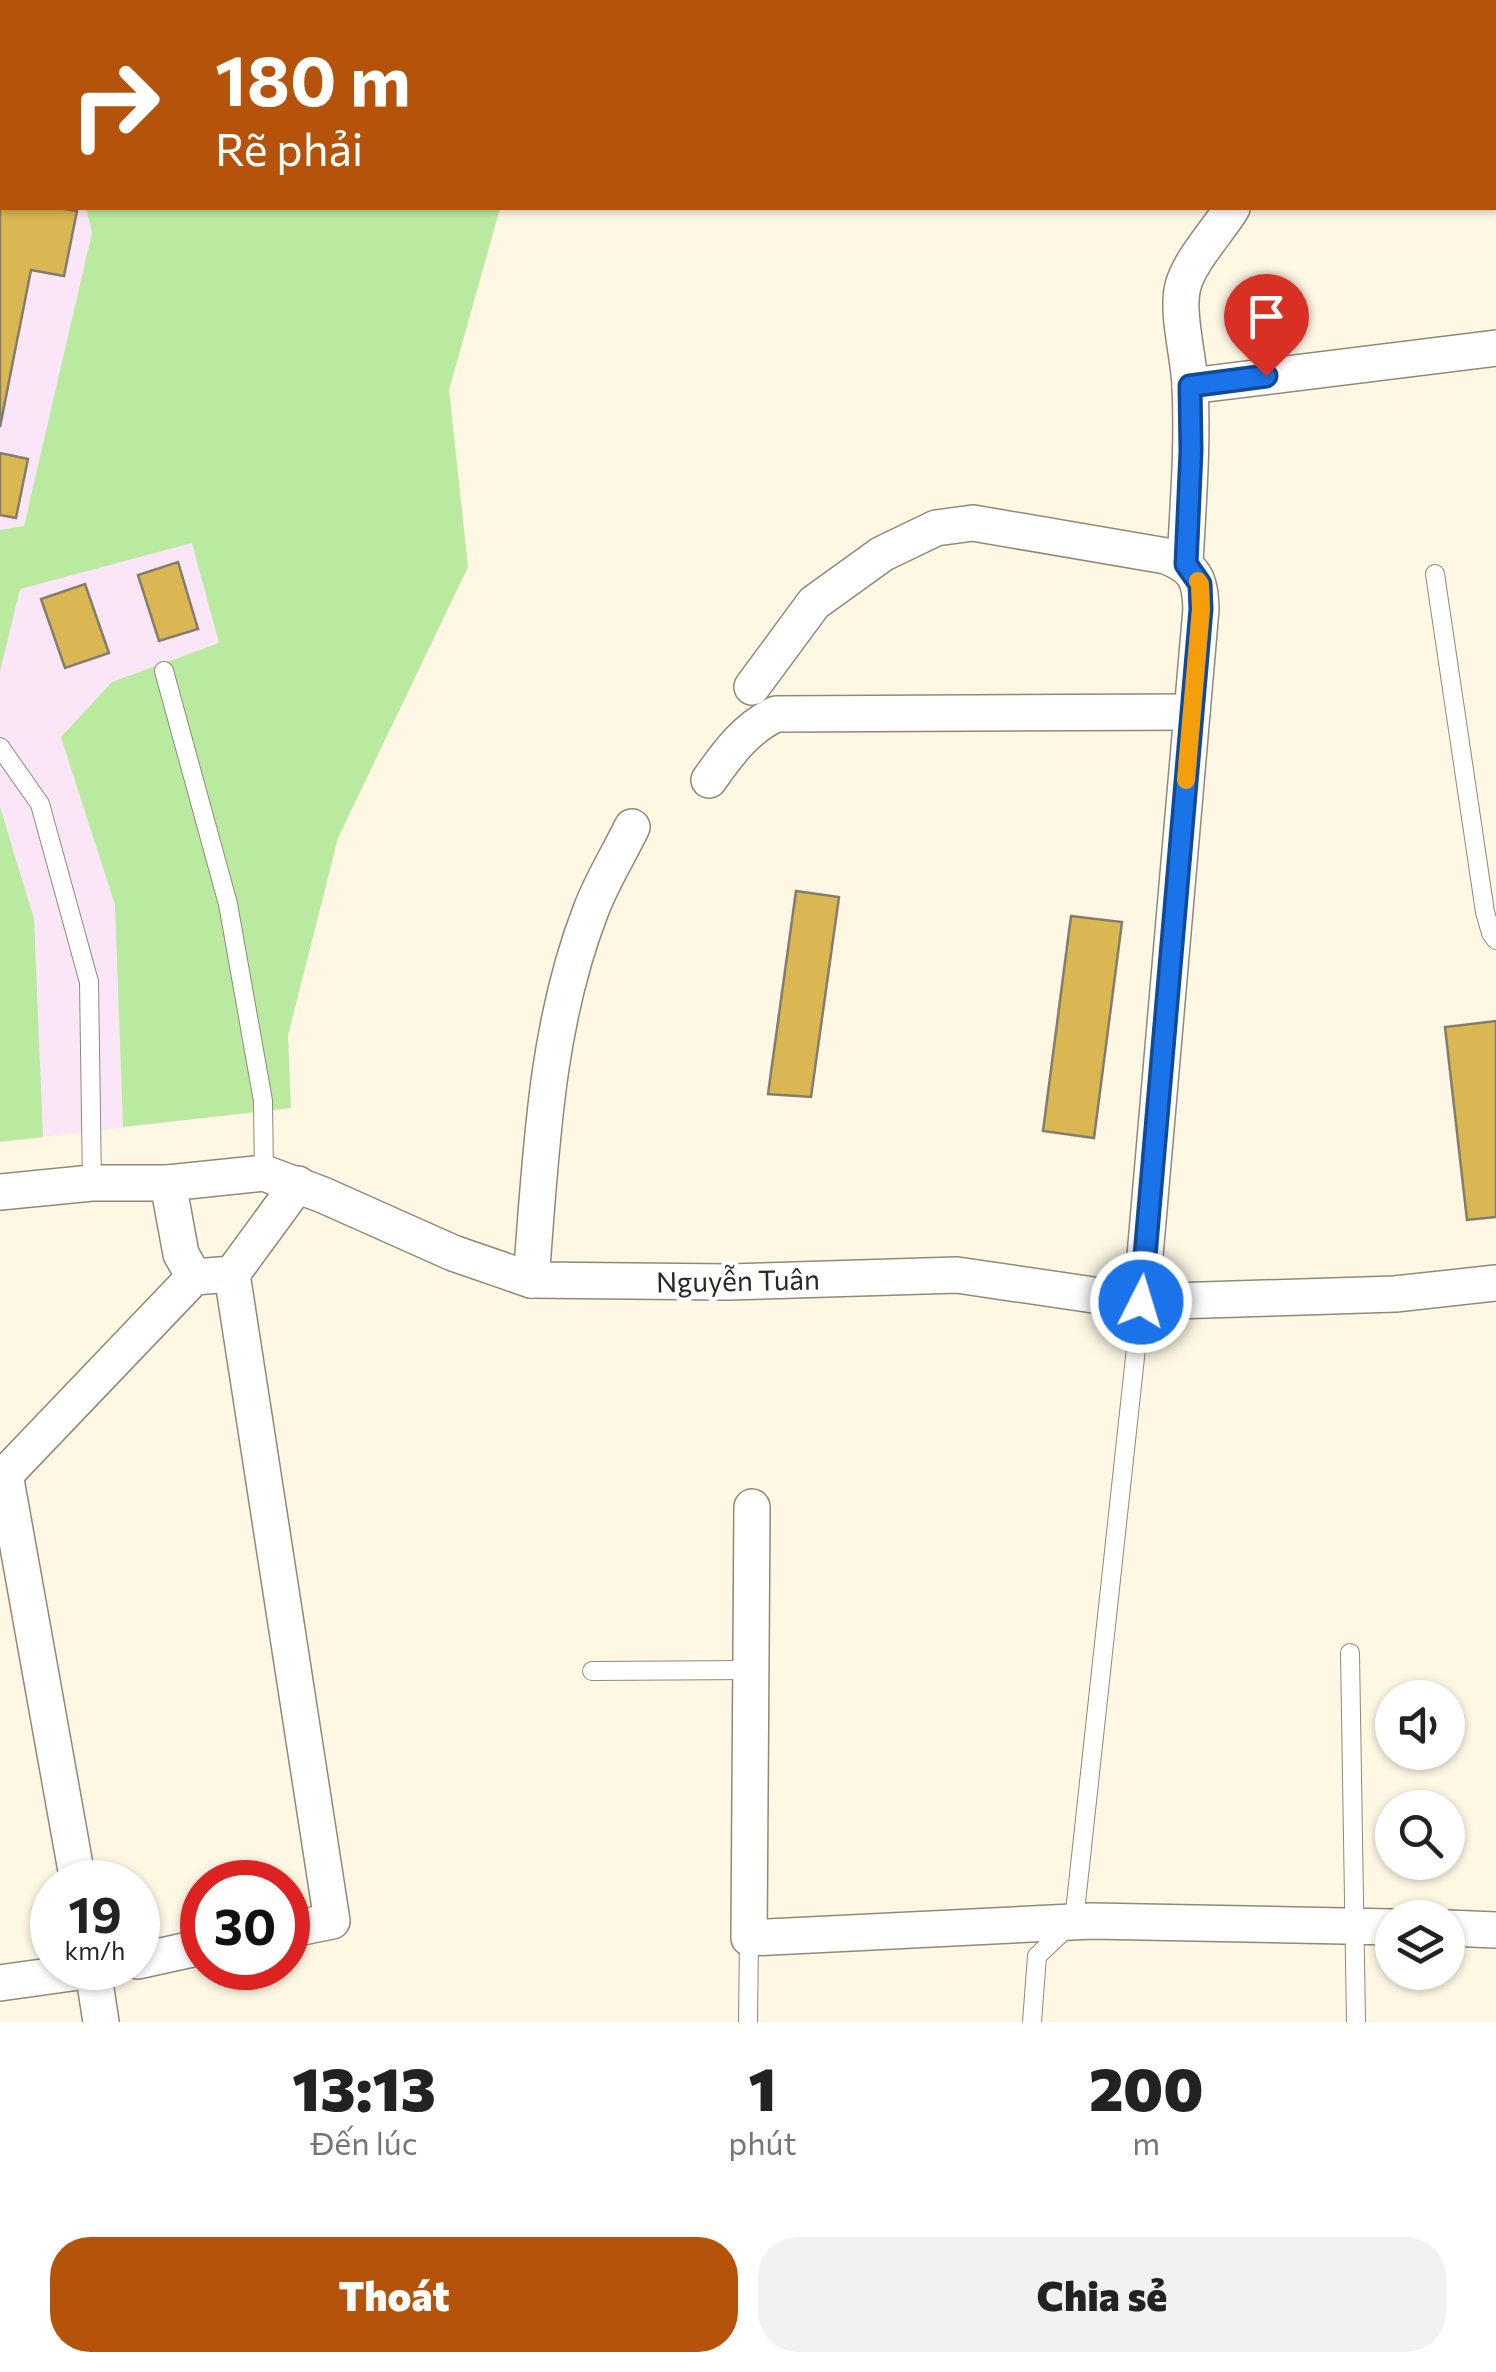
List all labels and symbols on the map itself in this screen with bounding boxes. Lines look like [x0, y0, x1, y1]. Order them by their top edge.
pin [1224, 274, 1309, 377]
position arrow [1089, 1250, 1193, 1354]
street label: Nguyễn Tuân [656, 1262, 820, 1298]
speed limit sign: 30 [180, 1860, 310, 1990]

